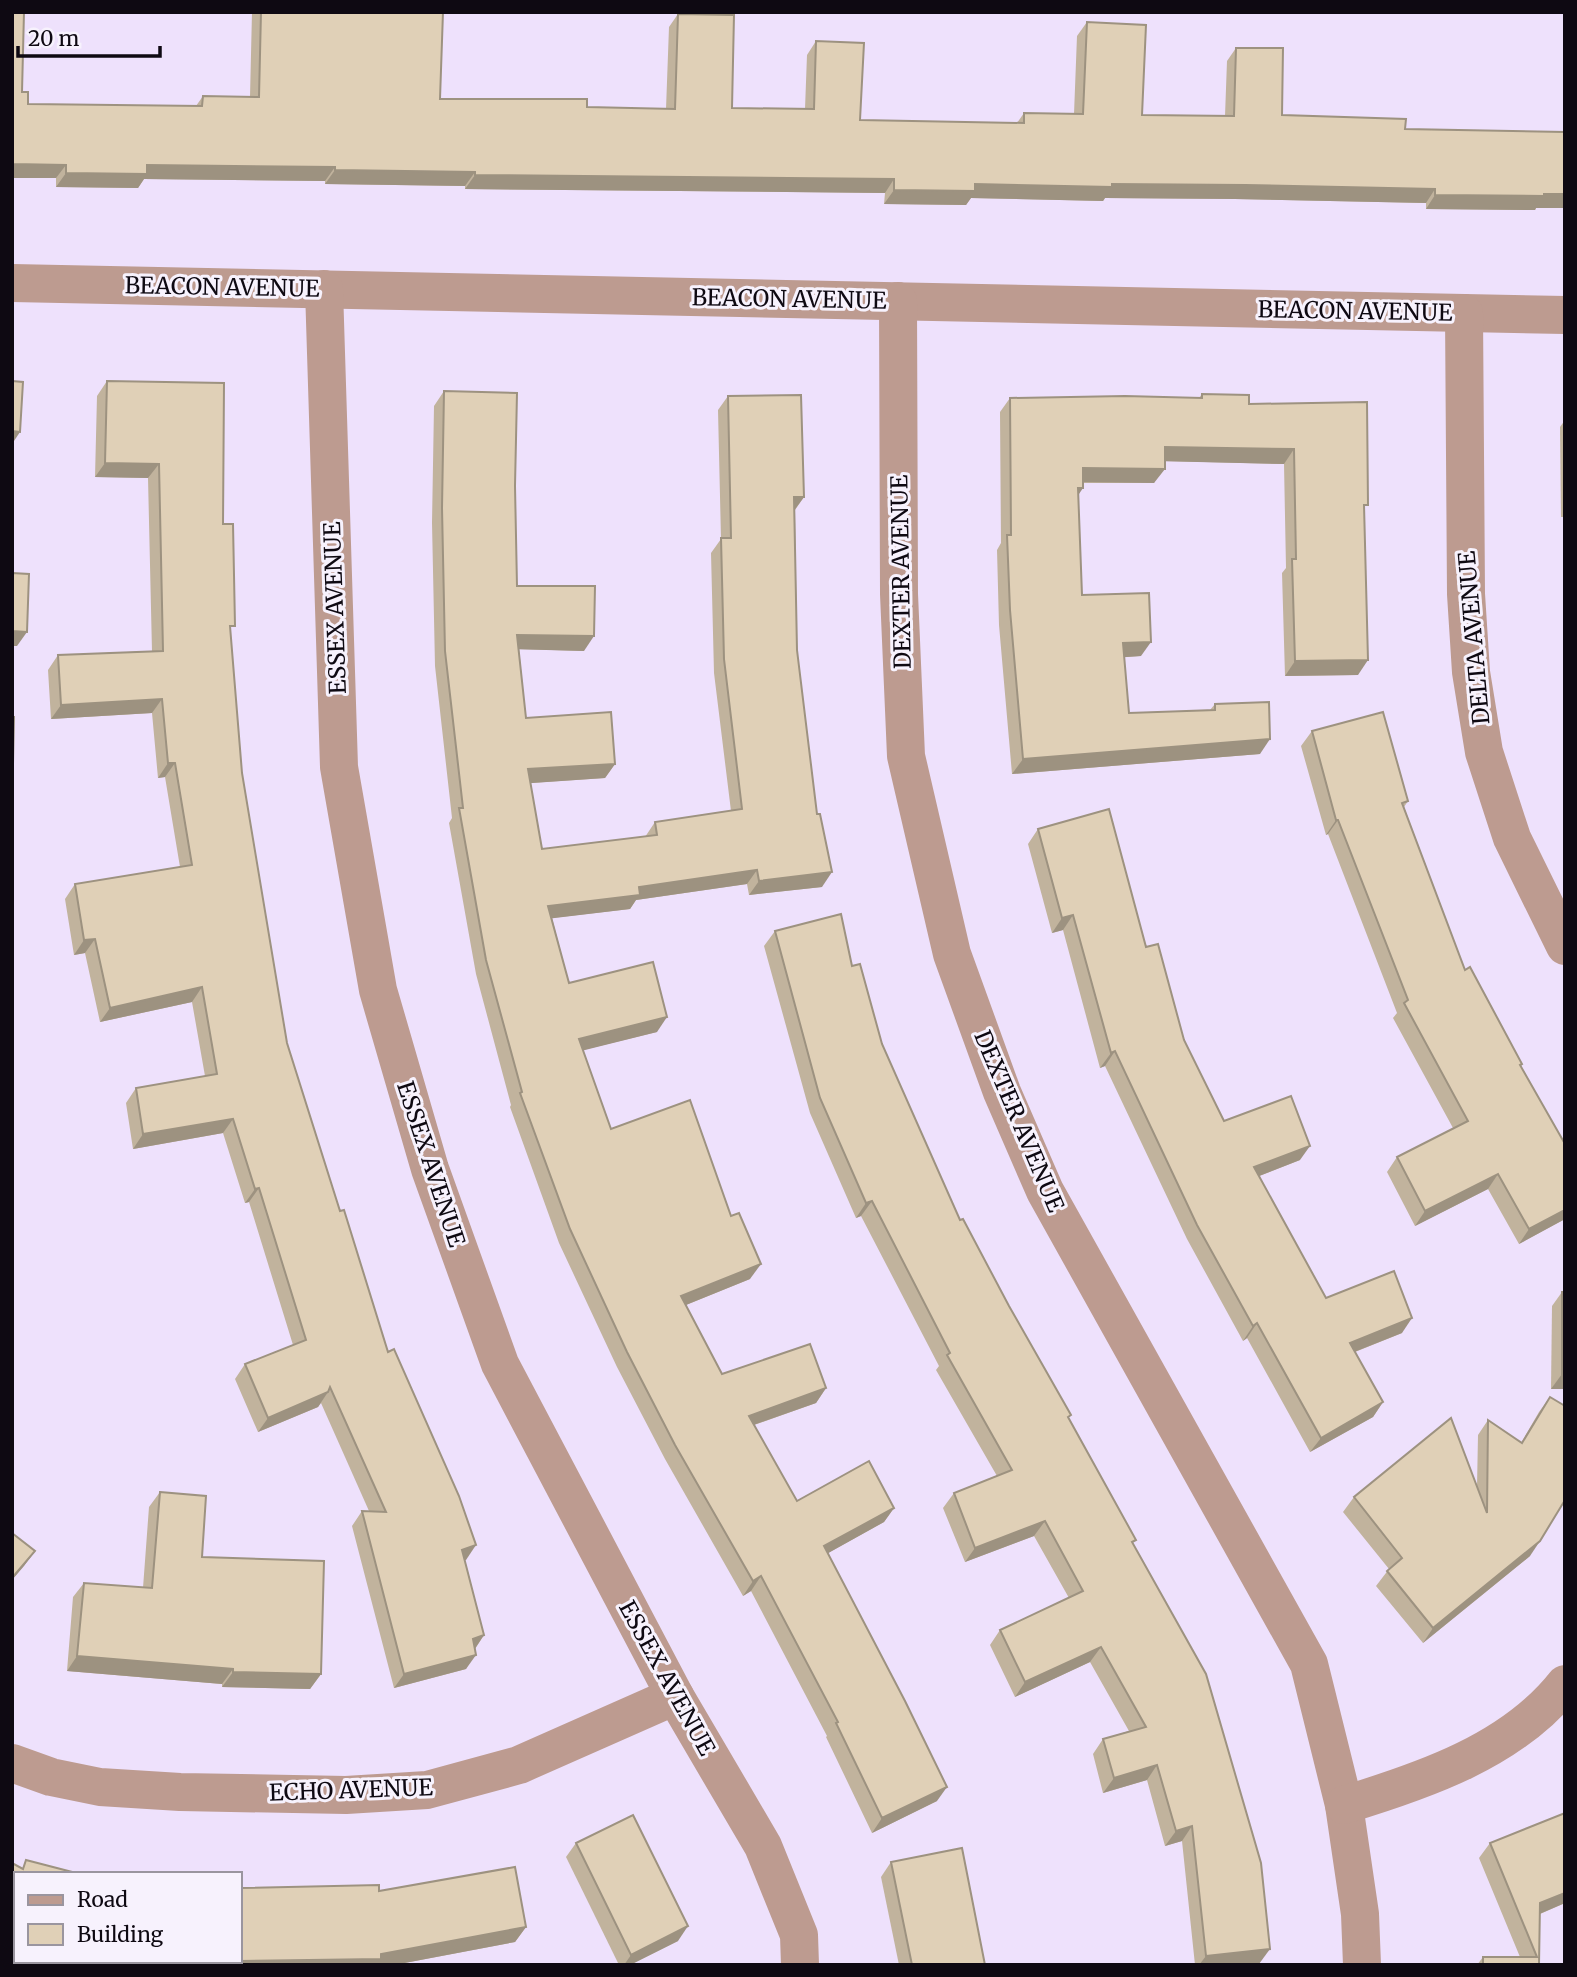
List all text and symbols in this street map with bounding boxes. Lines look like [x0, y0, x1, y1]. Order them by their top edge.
scale bar [18, 14, 159, 58]
text: 20 m [28, 25, 80, 52]
street label: BEACON AVENUE [124, 270, 320, 303]
street label: BEACON AVENUE [691, 282, 887, 315]
street label: BEACON AVENUE [1257, 294, 1453, 327]
street label: DEXTER AVENUE [884, 474, 917, 669]
street label: ESSEX AVENUE [317, 521, 352, 695]
street label: DELTA AVENUE [1451, 550, 1496, 726]
street label: DEXTER AVENUE [968, 1026, 1071, 1216]
street label: ESSEX AVENUE [391, 1077, 472, 1251]
street label: ESSEX AVENUE [613, 1595, 722, 1761]
street label: ECHO AVENUE [269, 1772, 434, 1807]
legend [14, 1872, 242, 1963]
text: Road [77, 1886, 128, 1913]
text: Building [77, 1921, 164, 1948]

